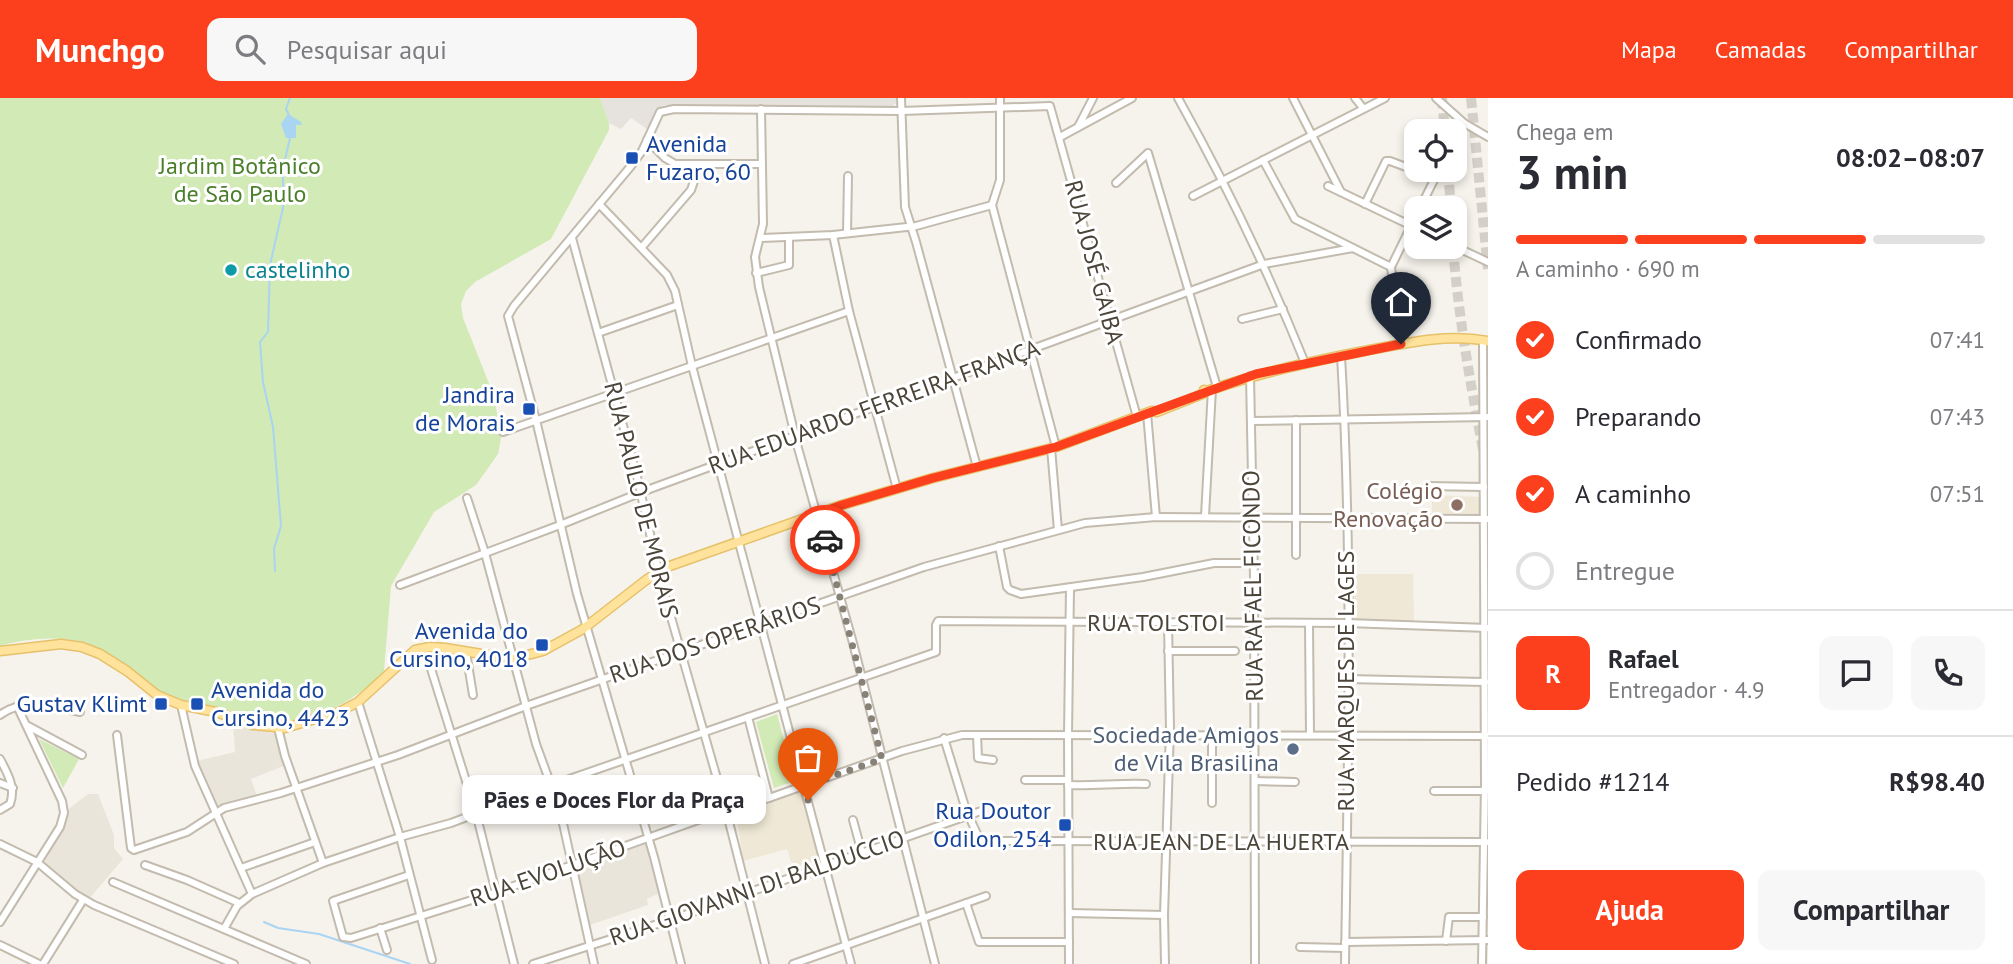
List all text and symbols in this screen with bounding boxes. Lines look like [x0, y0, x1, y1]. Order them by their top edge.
search box [207, 18, 697, 81]
text: Munchgo [35, 28, 165, 71]
icon: search [231, 30, 269, 68]
text: Pesquisar aqui [287, 33, 447, 66]
text: Mapa [1621, 34, 1677, 65]
text: Camadas [1715, 34, 1806, 65]
text: Compartilhar [1844, 34, 1978, 65]
text: Chega em [1516, 117, 1613, 146]
map controls [1404, 119, 1467, 259]
button: locate [1404, 119, 1467, 182]
place label: Avenida Fuzaro, 60 [646, 128, 751, 187]
text: 08:02–08:07 [1836, 141, 1985, 174]
text: 3 min [1516, 142, 1628, 202]
park label: Jardim Botânico de São Paulo [158, 150, 321, 209]
marker: Avenida Fuzaro, 60 [624, 150, 640, 166]
street label: RUA JOSÉ GAIBA [1058, 176, 1131, 347]
button: layers [1404, 196, 1467, 259]
place label: castelinho [245, 254, 350, 285]
text: A caminho · 690 m [1516, 254, 1700, 283]
marker: castelinho [223, 262, 239, 278]
pin [1371, 272, 1431, 344]
icon: home [1382, 283, 1420, 321]
icon: check [1516, 321, 1554, 359]
text: Confirmado [1575, 323, 1702, 356]
text: 07:41 [1930, 325, 1985, 354]
street label: RUA EDUARDO FERREIRA FRANÇA [704, 332, 1044, 481]
place label: Jandira de Morais [415, 379, 515, 438]
street label: RUA PAULO DE MORAIS [597, 379, 686, 621]
icon: check [1516, 398, 1554, 436]
text: Preparando [1575, 400, 1702, 433]
marker: Jandira de Morais [521, 401, 537, 417]
text: 07:43 [1930, 402, 1985, 431]
street label: RUA RAFAEL FICONDO [1235, 470, 1270, 702]
place label: Colégio Renovação [1333, 475, 1443, 534]
icon: check [1516, 475, 1554, 513]
text: A caminho [1575, 477, 1691, 510]
text: 07:51 [1930, 479, 1985, 508]
marker: Colégio Renovação [1449, 497, 1465, 513]
courier [790, 505, 860, 575]
icon: car [806, 521, 844, 559]
street label: RUA MARQUES DE LAGES [1330, 551, 1361, 811]
text: Entregue [1575, 554, 1675, 587]
street label: RUA DOS OPERÁRIOS [605, 589, 825, 690]
street label: RUA TOLSTOI [1087, 607, 1225, 638]
place label: Avenida do Cursino, 4018 [389, 615, 528, 674]
button: chat [1819, 636, 1893, 710]
button: phone [1911, 636, 1985, 710]
marker: Avenida do Cursino, 4018 [534, 637, 550, 653]
text: Rafael [1608, 642, 1679, 675]
text: R [1545, 657, 1561, 690]
place label: Avenida do Cursino, 4423 [211, 674, 350, 733]
text: Entregador · 4.9 [1608, 675, 1765, 704]
place label: Gustav Klimt [16, 688, 147, 719]
marker: Gustav Klimt [153, 696, 169, 712]
marker: Avenida do Cursino, 4423 [189, 696, 205, 712]
place label: Sociedade Amigos de Vila Brasilina [1093, 719, 1279, 778]
pin [778, 728, 838, 800]
icon: bag [789, 739, 827, 777]
marker: Sociedade Amigos de Vila Brasilina [1285, 741, 1301, 757]
text: Pedido #1214 [1516, 765, 1669, 798]
text: R$98.40 [1889, 765, 1985, 798]
callout: Pães e Doces Flor da Praça [462, 776, 766, 824]
text: Pães e Doces Flor da Praça [484, 785, 744, 814]
place label: Rua Doutor Odilon, 254 [933, 795, 1051, 854]
marker: Rua Doutor Odilon, 254 [1057, 817, 1073, 833]
street label: RUA GIOVANNI DI BALDUCCIO [605, 822, 909, 953]
street label: RUA JEAN DE LA HUERTA [1093, 826, 1349, 857]
street label: RUA EVOLUÇÃO [466, 831, 630, 914]
button: Ajuda [1516, 870, 1744, 950]
button: Compartilhar [1758, 870, 1985, 950]

